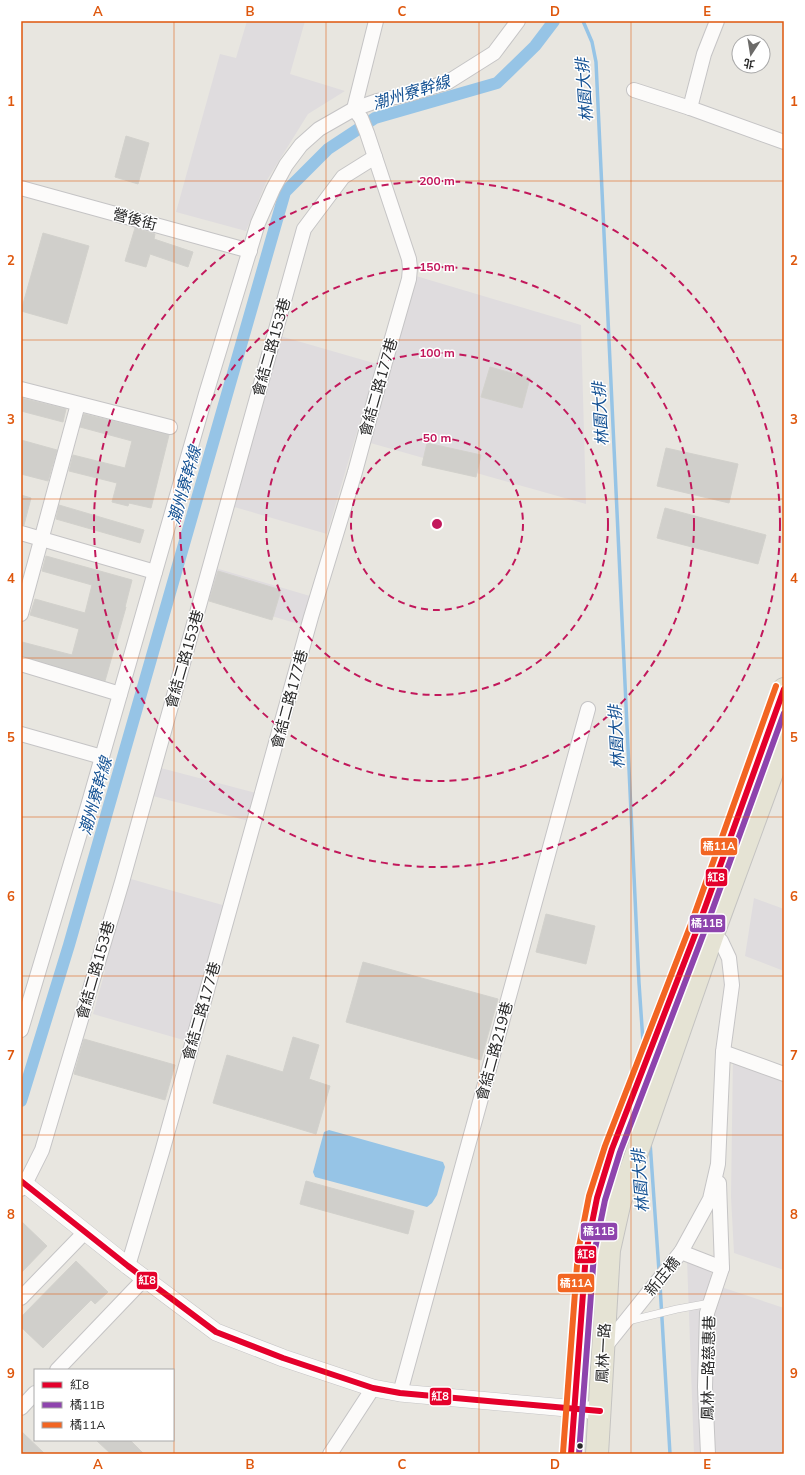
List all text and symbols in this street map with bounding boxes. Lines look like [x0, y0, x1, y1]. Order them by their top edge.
text: A [93, 3, 103, 19]
text: B [246, 3, 255, 19]
text: C [398, 3, 407, 19]
text: D [550, 3, 560, 19]
text: E [703, 3, 711, 19]
north arrow [731, 34, 771, 74]
water label: 林園大排 [572, 55, 596, 123]
text: 北 [742, 56, 756, 72]
water label: 潮州寮幹線 [370, 70, 454, 113]
text: 1 [7, 93, 15, 109]
text: 1 [790, 93, 798, 109]
text: 200 m [419, 173, 455, 188]
street label: 營後街 [111, 204, 159, 234]
text: 2 [7, 252, 15, 268]
text: 2 [790, 252, 798, 268]
text: 150 m [419, 259, 455, 274]
street label: 會結二路153巷 [248, 295, 294, 399]
street label: 會結二路177巷 [355, 335, 401, 439]
text: 100 m [419, 345, 455, 360]
water label: 林園大排 [588, 380, 612, 446]
text: 3 [7, 411, 15, 427]
text: 3 [790, 411, 798, 427]
text: 50 m [423, 430, 451, 445]
water label: 潮州寮幹線 [163, 442, 205, 526]
centre of rings [430, 517, 444, 531]
text: 4 [7, 570, 15, 586]
text: 4 [790, 570, 798, 586]
street label: 會結二路153巷 [161, 607, 207, 711]
street label: 會結二路177巷 [267, 647, 311, 751]
water label: 林園大排 [604, 703, 628, 769]
text: 5 [7, 729, 15, 745]
text: 5 [790, 729, 798, 745]
water label: 潮州寮幹線 [74, 753, 116, 837]
line badge: 橘11A [700, 837, 738, 856]
text: 橘11A [703, 839, 736, 853]
line badge: 紅8 [705, 868, 728, 887]
text: 紅8 [707, 870, 725, 884]
text: 6 [7, 888, 15, 904]
text: 6 [790, 888, 798, 904]
line badge: 橘11B [689, 914, 726, 933]
text: 橘11B [691, 916, 723, 930]
street label: 會結二路153巷 [72, 918, 118, 1022]
street label: 會結二路177巷 [178, 959, 224, 1063]
street label: 會結二路219巷 [472, 999, 516, 1103]
text: 7 [7, 1047, 15, 1063]
text: 7 [790, 1047, 798, 1063]
water label: 林園大排 [628, 1146, 652, 1214]
text: 8 [7, 1206, 15, 1222]
text: 8 [790, 1206, 798, 1222]
line badge: 橘11B [580, 1222, 618, 1241]
text: 橘11B [583, 1224, 615, 1238]
line badge: 紅8 [574, 1245, 597, 1264]
text: 紅8 [577, 1247, 595, 1261]
street label: 新庄橋 [640, 1253, 684, 1299]
line badge: 紅8 [136, 1271, 158, 1290]
text: 紅8 [138, 1273, 156, 1287]
line badge: 橘11A [557, 1273, 595, 1293]
text: 橘11A [560, 1276, 593, 1290]
street label: 鳳林一路慈惠巷 [698, 1315, 718, 1421]
street label: 鳳林一路 [592, 1323, 614, 1383]
text: 9 [7, 1365, 15, 1381]
text: 9 [790, 1365, 798, 1381]
legend [34, 1369, 174, 1441]
text: 紅8 [70, 1377, 89, 1392]
line badge: 紅8 [429, 1387, 452, 1406]
text: 紅8 [431, 1389, 449, 1403]
text: 橘11B [70, 1397, 105, 1412]
text: 橘11A [70, 1417, 105, 1432]
unlabelled marker [575, 1441, 585, 1451]
text: A [93, 1456, 103, 1472]
text: B [246, 1456, 255, 1472]
text: C [398, 1456, 407, 1472]
text: D [550, 1456, 560, 1472]
text: E [703, 1456, 711, 1472]

